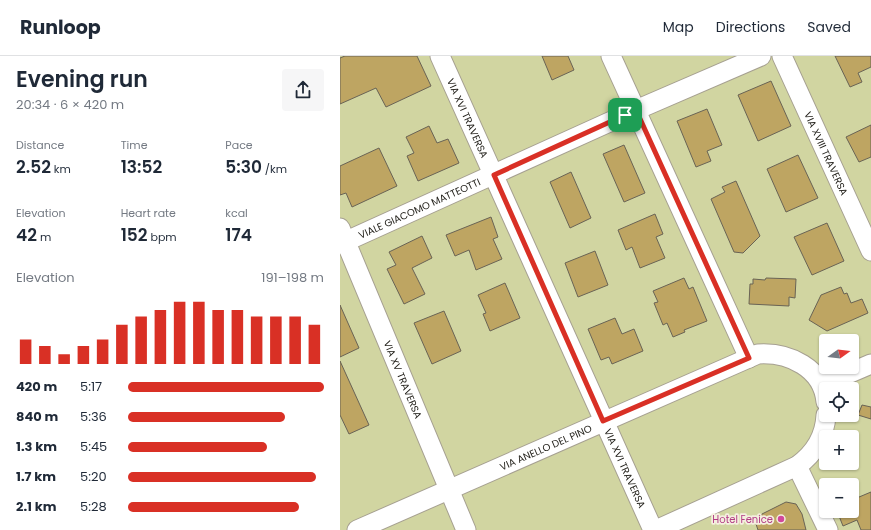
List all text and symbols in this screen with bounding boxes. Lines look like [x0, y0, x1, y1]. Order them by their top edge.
text: Runloop [20, 14, 101, 41]
text: Map [663, 17, 694, 37]
text: Directions [716, 17, 785, 37]
text: Saved [807, 17, 851, 37]
text: Evening run [16, 64, 148, 95]
button: share [282, 69, 324, 111]
street label: VIA XVI TRAVERSA [443, 76, 492, 160]
text: 20:34 · 6 × 420 m [16, 95, 124, 114]
pin [608, 98, 642, 132]
icon: arrive [614, 104, 636, 126]
street label: VIA XVIII TRAVERSA [801, 109, 852, 198]
text: Distance [16, 137, 64, 153]
text: Time [121, 137, 147, 153]
text: Pace [225, 137, 253, 153]
text: 2.52 [16, 155, 51, 179]
text: 13:52 [121, 155, 162, 179]
text: 5:30 [225, 155, 262, 179]
text: km [51, 161, 71, 177]
text: /km [262, 161, 287, 177]
street label: VIALE GIACOMO MATTEOTTI [356, 174, 483, 242]
text: Elevation [16, 205, 66, 221]
text: Heart rate [121, 205, 176, 221]
text: kcal [225, 205, 248, 221]
text: 42 [16, 223, 37, 247]
text: 152 [121, 223, 148, 247]
text: 174 [225, 223, 252, 247]
text: m [37, 229, 51, 245]
text: bpm [148, 229, 177, 245]
text: Elevation [16, 268, 75, 287]
text: 191–198 m [261, 268, 324, 287]
north arrow [819, 334, 859, 374]
map controls [819, 334, 859, 518]
street label: VIA XV TRAVERSA [380, 338, 426, 421]
text: 420 m [16, 377, 57, 396]
text: 5:17 [80, 377, 102, 396]
button: locate [819, 382, 859, 422]
text: 840 m [16, 407, 58, 426]
text: 5:36 [80, 407, 107, 426]
street label: VIA ANELLO DEL PINO [497, 420, 594, 474]
street label: VIA XVI TRAVERSA [601, 426, 650, 511]
button: + [819, 430, 859, 470]
text: 1.3 km [16, 437, 57, 456]
text: 5:45 [80, 437, 107, 456]
text: 1.7 km [16, 467, 56, 486]
text: 5:20 [80, 467, 107, 486]
button: − [819, 478, 859, 518]
text: 2.1 km [16, 497, 57, 516]
text: 5:28 [80, 497, 107, 516]
place label: Hotel Fenice [712, 512, 773, 527]
marker: Hotel Fenice [776, 514, 786, 524]

